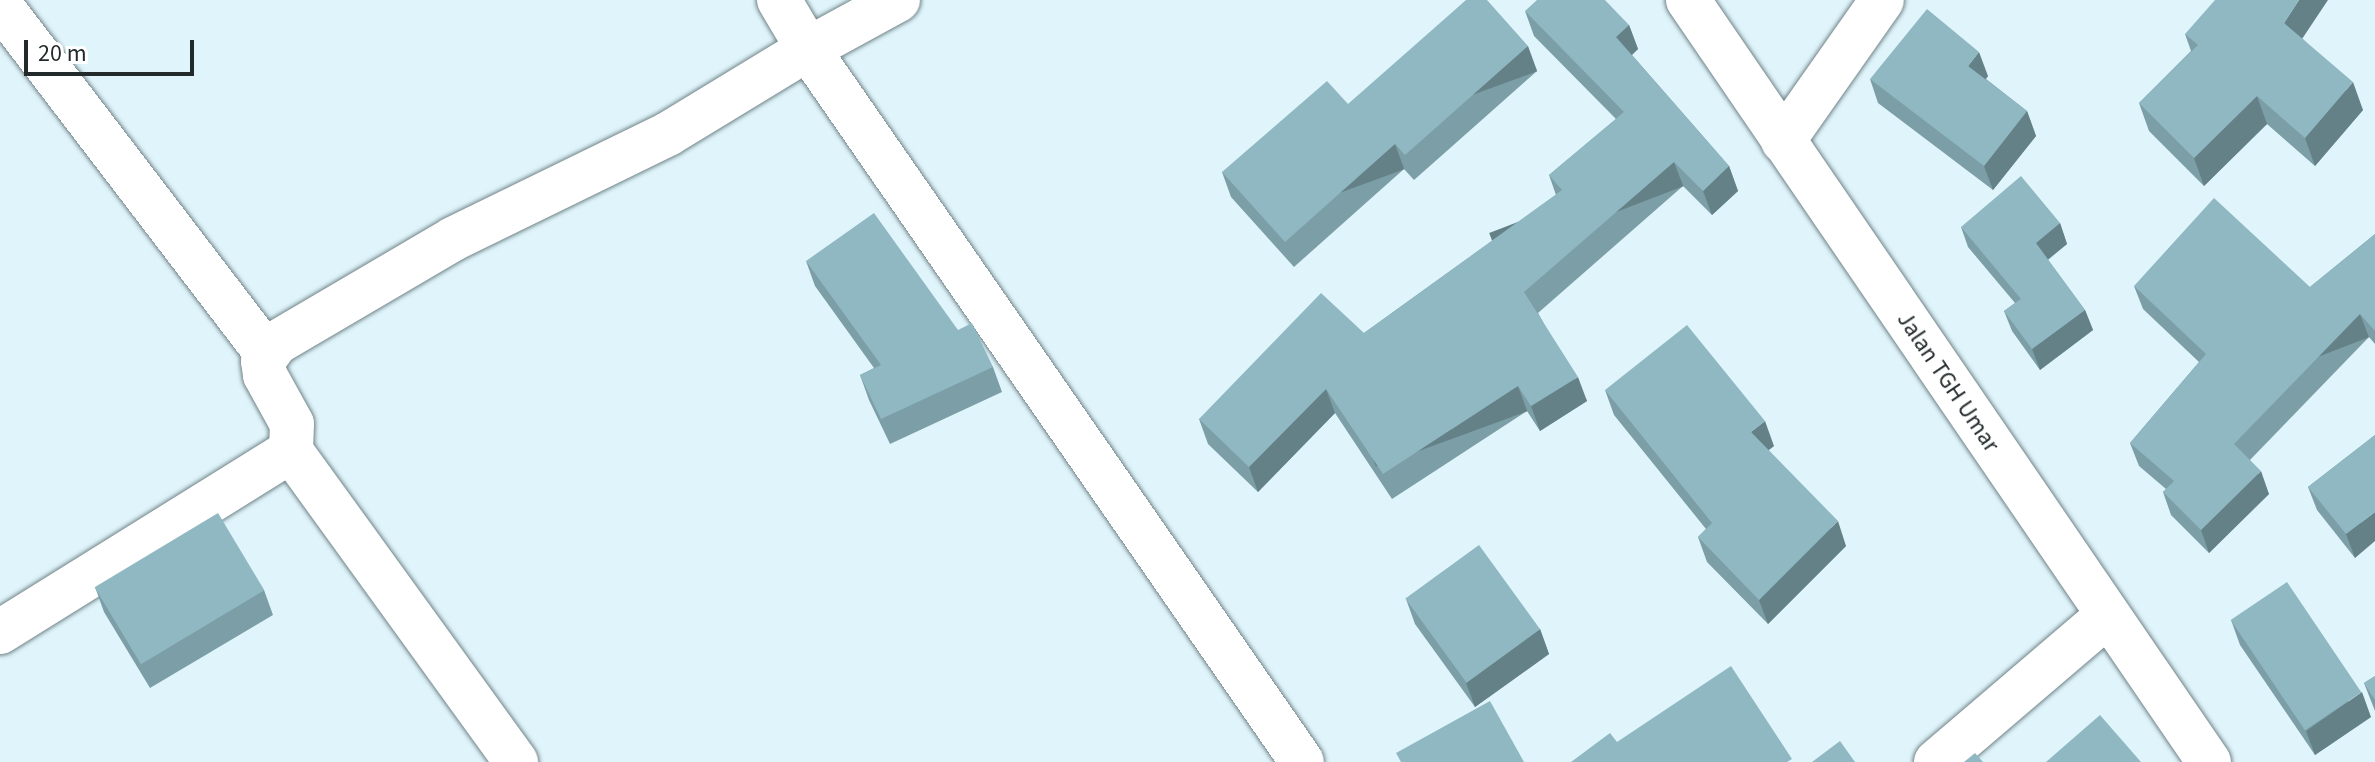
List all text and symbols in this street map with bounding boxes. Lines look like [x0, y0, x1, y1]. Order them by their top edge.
scale bar [28, 24, 198, 74]
text: 20 m [38, 36, 87, 71]
street label: Jalan TGH Umar [1890, 306, 2006, 458]

